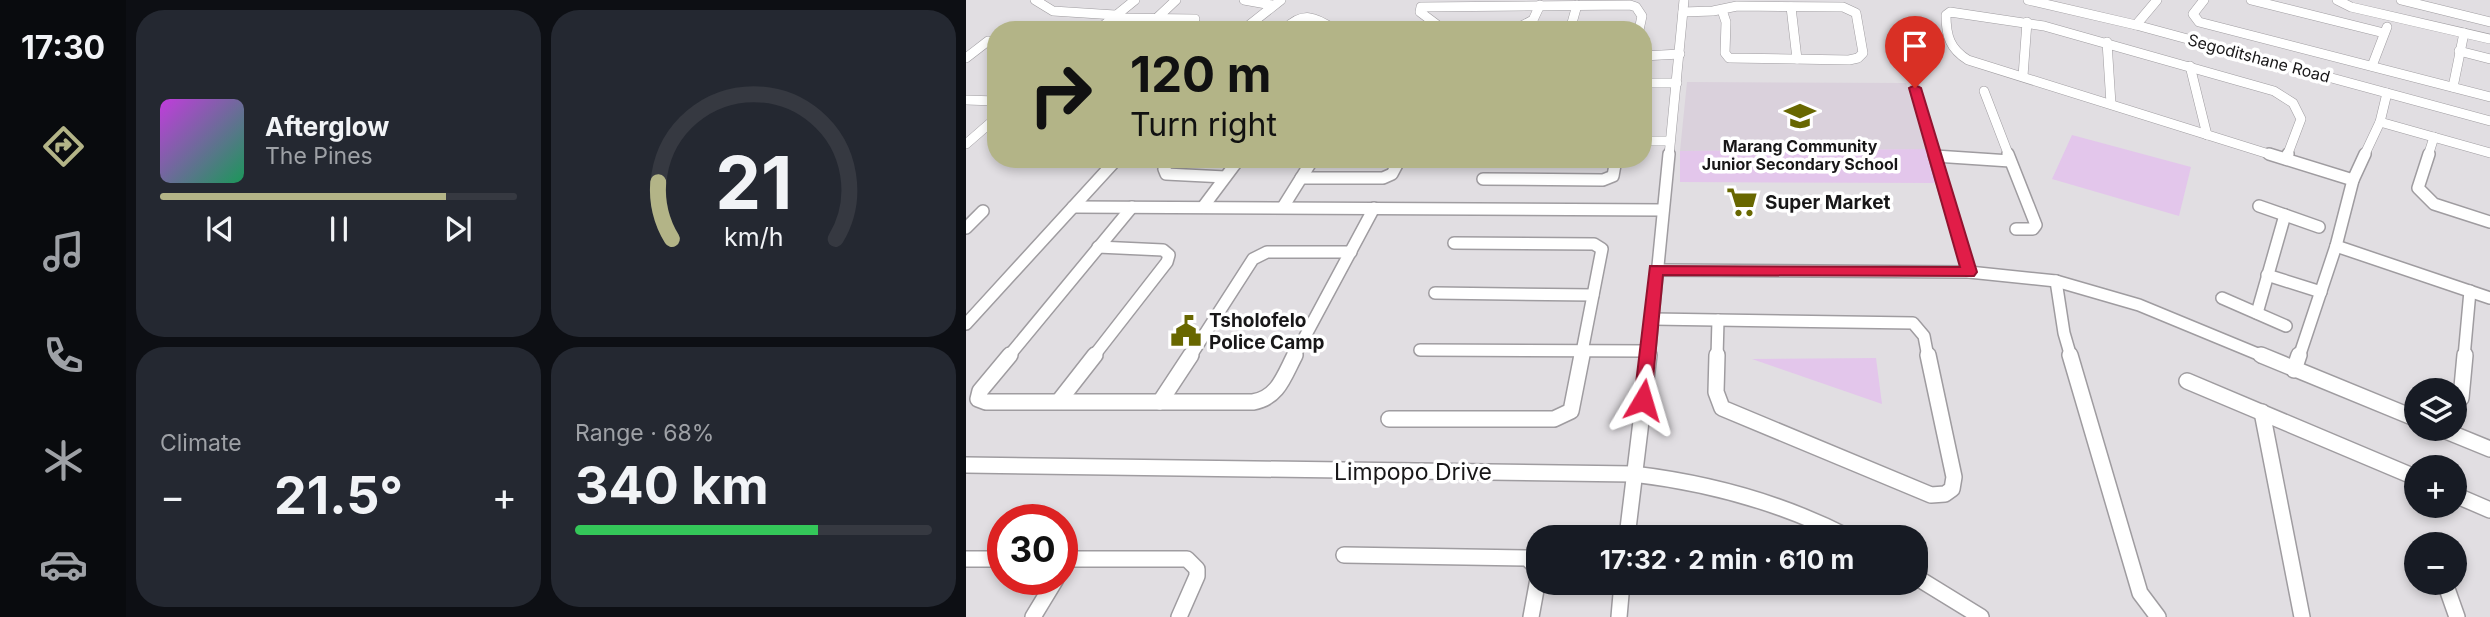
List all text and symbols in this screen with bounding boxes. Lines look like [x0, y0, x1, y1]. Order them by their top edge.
pin [1885, 16, 1945, 88]
icon: arrive [1896, 27, 1934, 65]
text: 17:30 [21, 28, 105, 67]
street label: Segoditshane Road [2186, 29, 2332, 87]
text: 120 m [1130, 45, 1271, 104]
icon: right [1015, 49, 1106, 140]
school or university icon: Marang Community Junior Secondary School [1783, 99, 1817, 133]
text: Turn right [1130, 105, 1277, 144]
text: Afterglow [265, 111, 389, 142]
icon: directions [39, 122, 88, 171]
place label: Marang Community Junior Secondary School [1702, 136, 1898, 174]
text: 21 [715, 139, 792, 228]
text: The Pines [265, 142, 373, 170]
supermarket icon: Super Market [1725, 185, 1759, 219]
place label: Super Market [1765, 191, 1890, 214]
icon: previous [201, 210, 239, 248]
icon: pause [320, 210, 358, 248]
icon: next [439, 210, 477, 248]
text: km/h [724, 222, 783, 252]
icon: music [39, 227, 88, 276]
place label: Tsholofelo Police Camp [1209, 309, 1325, 354]
public building icon: Tsholofelo Police Camp [1169, 314, 1203, 348]
icon: phone [39, 331, 88, 380]
position arrow [1606, 363, 1680, 437]
map controls [2404, 378, 2467, 595]
button: layers [2404, 378, 2467, 441]
text: Range · 68% [575, 419, 714, 447]
text: Climate [160, 429, 242, 457]
icon: climate [39, 436, 88, 485]
text: 340 km [575, 454, 769, 517]
button: + [2404, 455, 2467, 518]
street label: Limpopo Drive [1334, 458, 1492, 486]
text: 21.5° [274, 464, 403, 527]
text: − [160, 473, 185, 519]
text: + [492, 473, 517, 519]
speed limit sign: 30 [987, 504, 1078, 595]
button: − [2404, 532, 2467, 595]
icon: car [39, 540, 88, 589]
text: 17:32 · 2 min · 610 m [1600, 544, 1854, 575]

